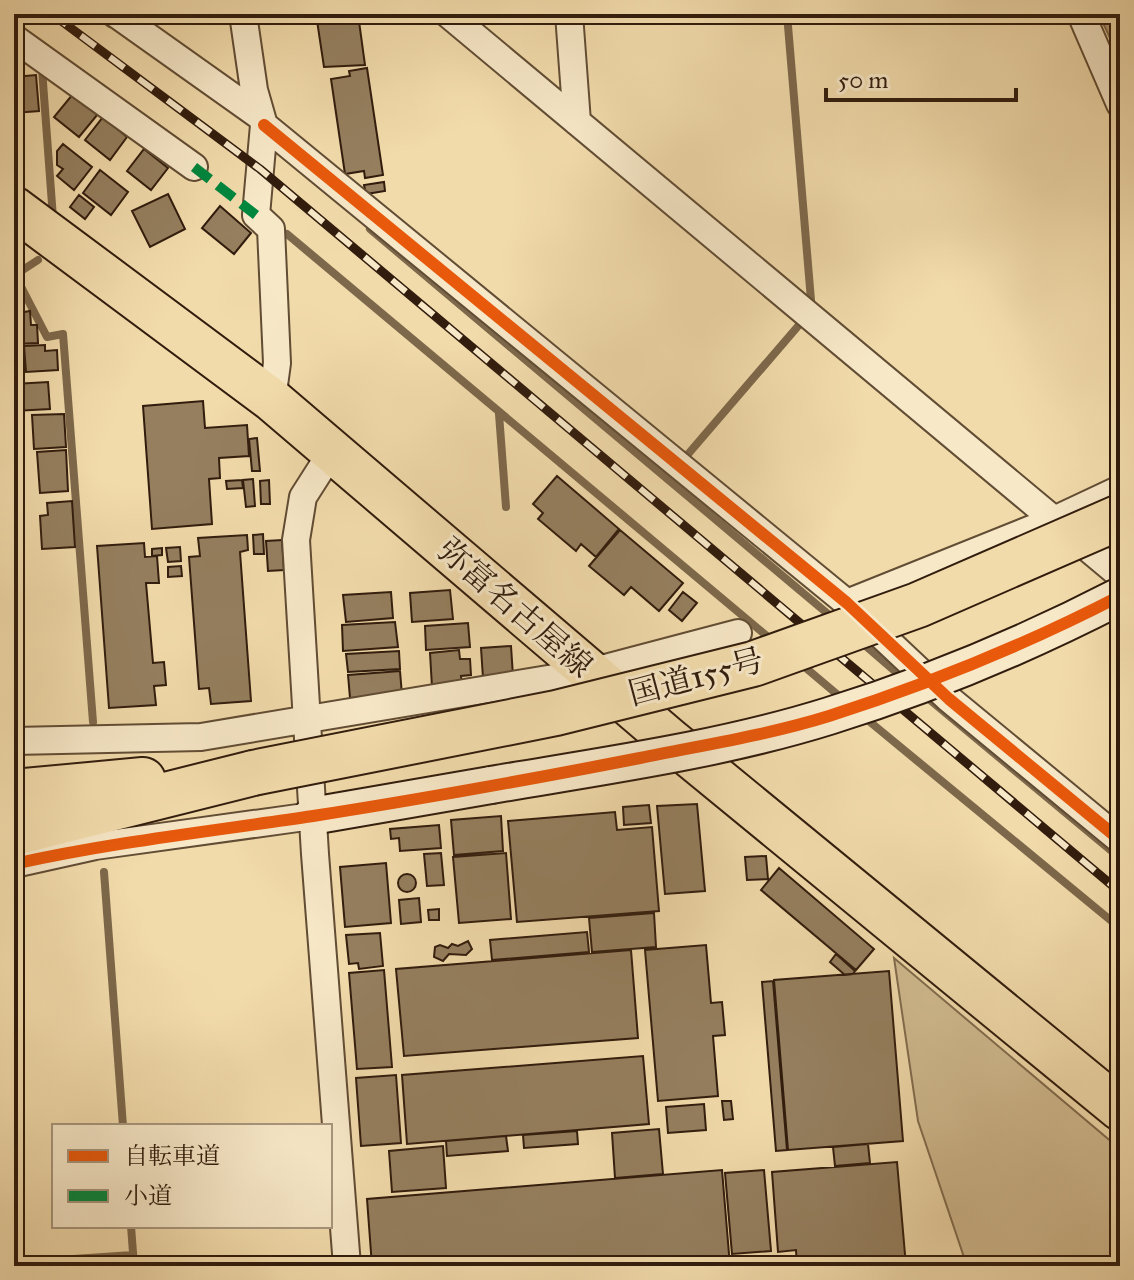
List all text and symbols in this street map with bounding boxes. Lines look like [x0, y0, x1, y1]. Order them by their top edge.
scale bar [826, 52, 1016, 102]
text: 50 m [838, 65, 888, 95]
street label: 弥富名古屋線 [430, 530, 600, 686]
street label: 国道155号 [624, 640, 768, 714]
legend [52, 1124, 332, 1228]
text: 自転車道 [124, 1141, 220, 1171]
text: 小道 [124, 1181, 172, 1211]

